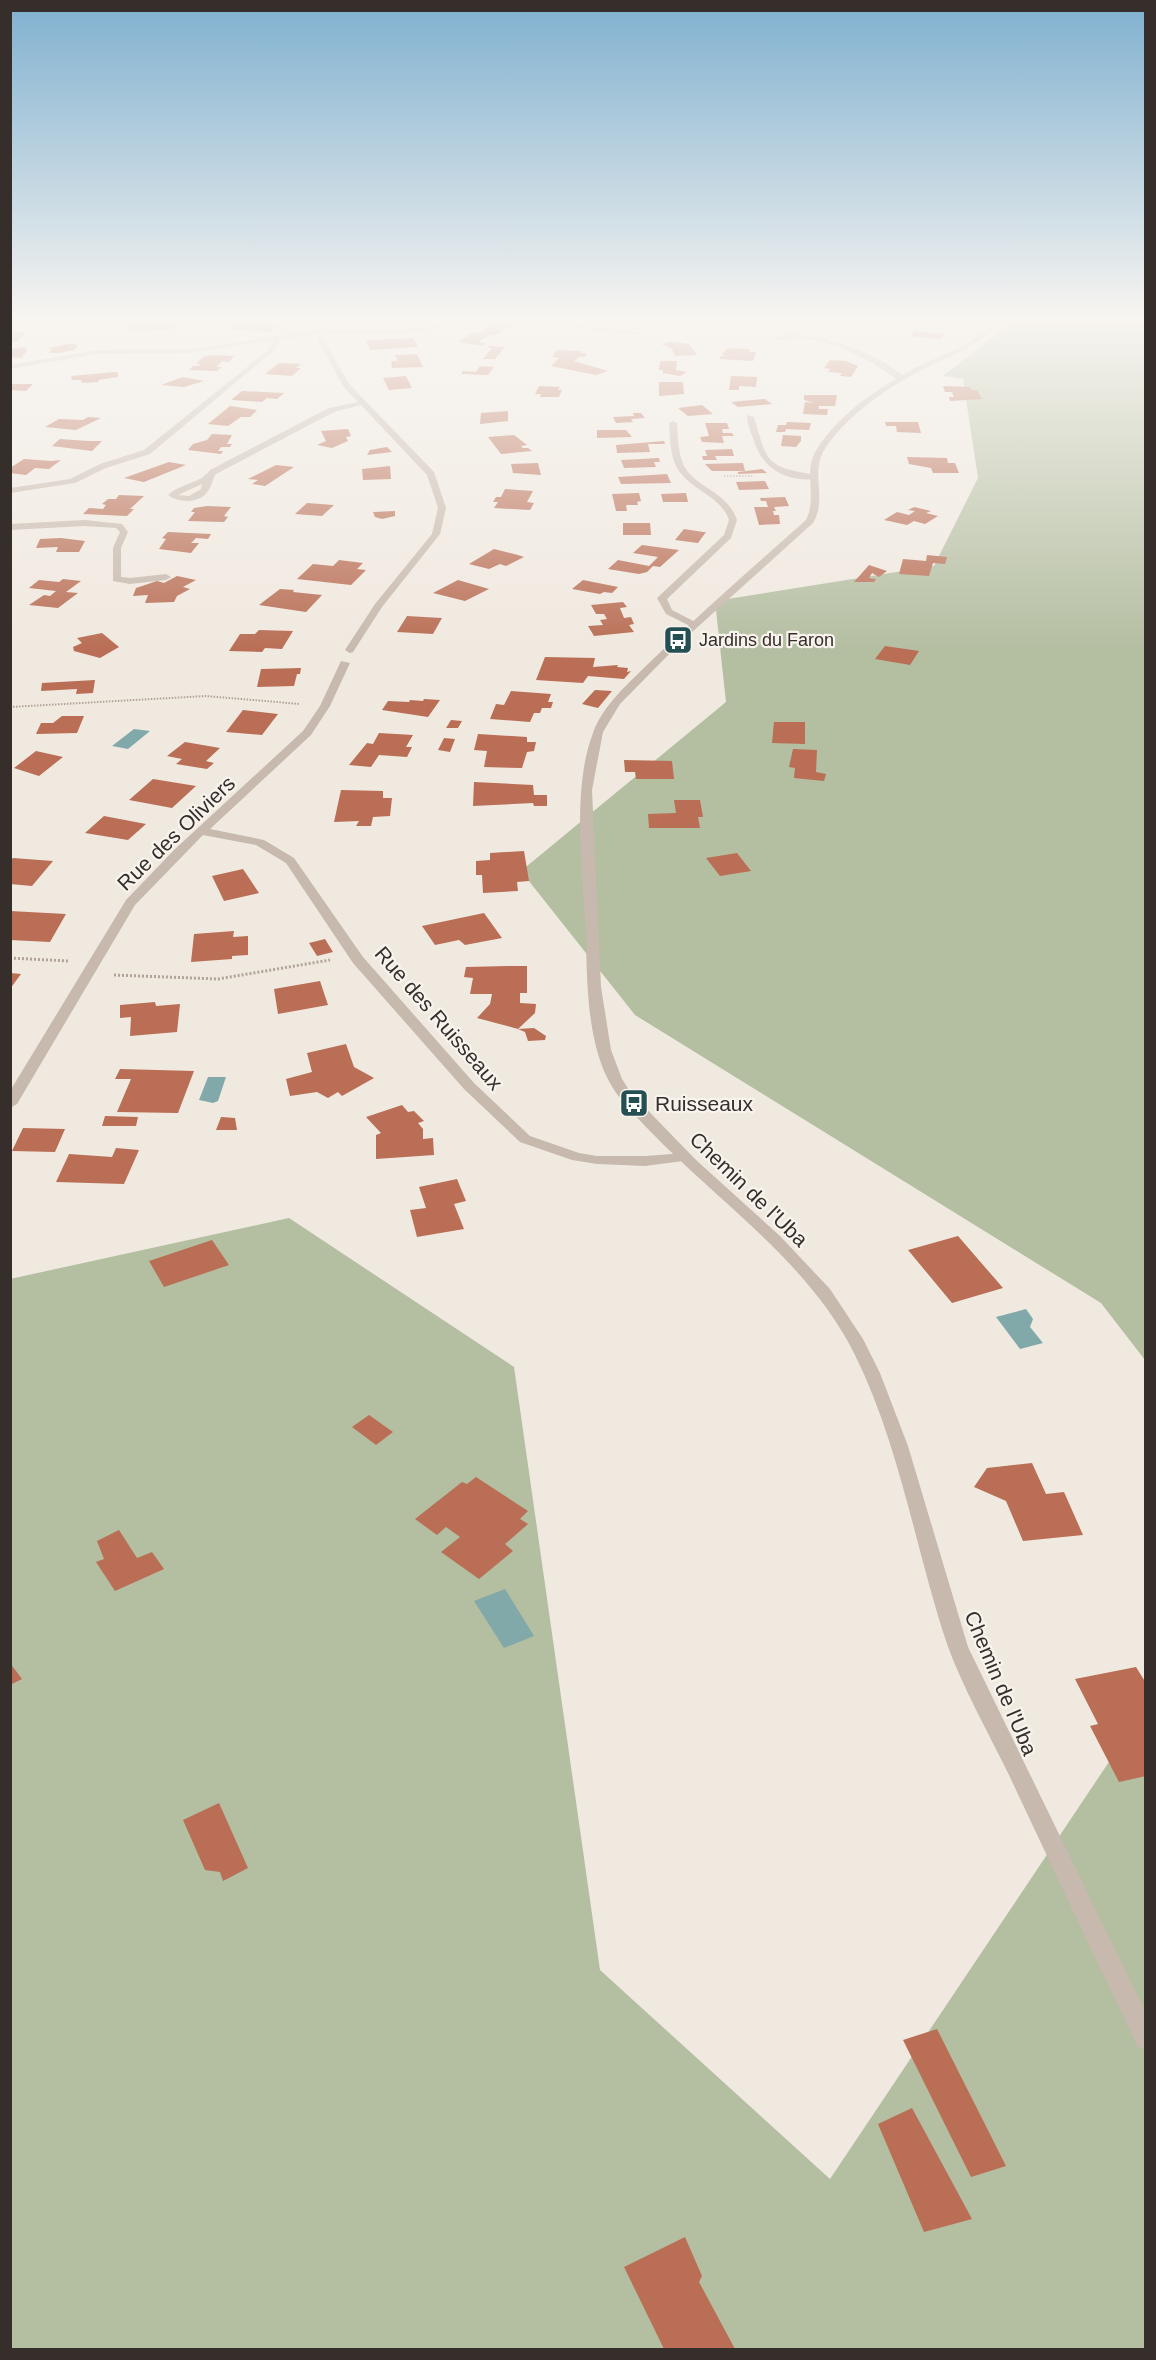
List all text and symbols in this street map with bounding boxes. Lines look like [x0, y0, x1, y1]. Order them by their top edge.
bus stop icon: Jardins du Faron [662, 624, 694, 656]
place label: Jardins du Faron [699, 630, 834, 650]
street label: Rue des Oliviers [113, 771, 239, 895]
street label: Rue des Ruisseaux [371, 942, 508, 1095]
bus stop icon: Ruisseaux [618, 1087, 650, 1119]
place label: Ruisseaux [655, 1092, 754, 1115]
street label: Chemin de l'Uba [685, 1127, 813, 1251]
street label: Chemin de l'Uba [960, 1607, 1042, 1759]

